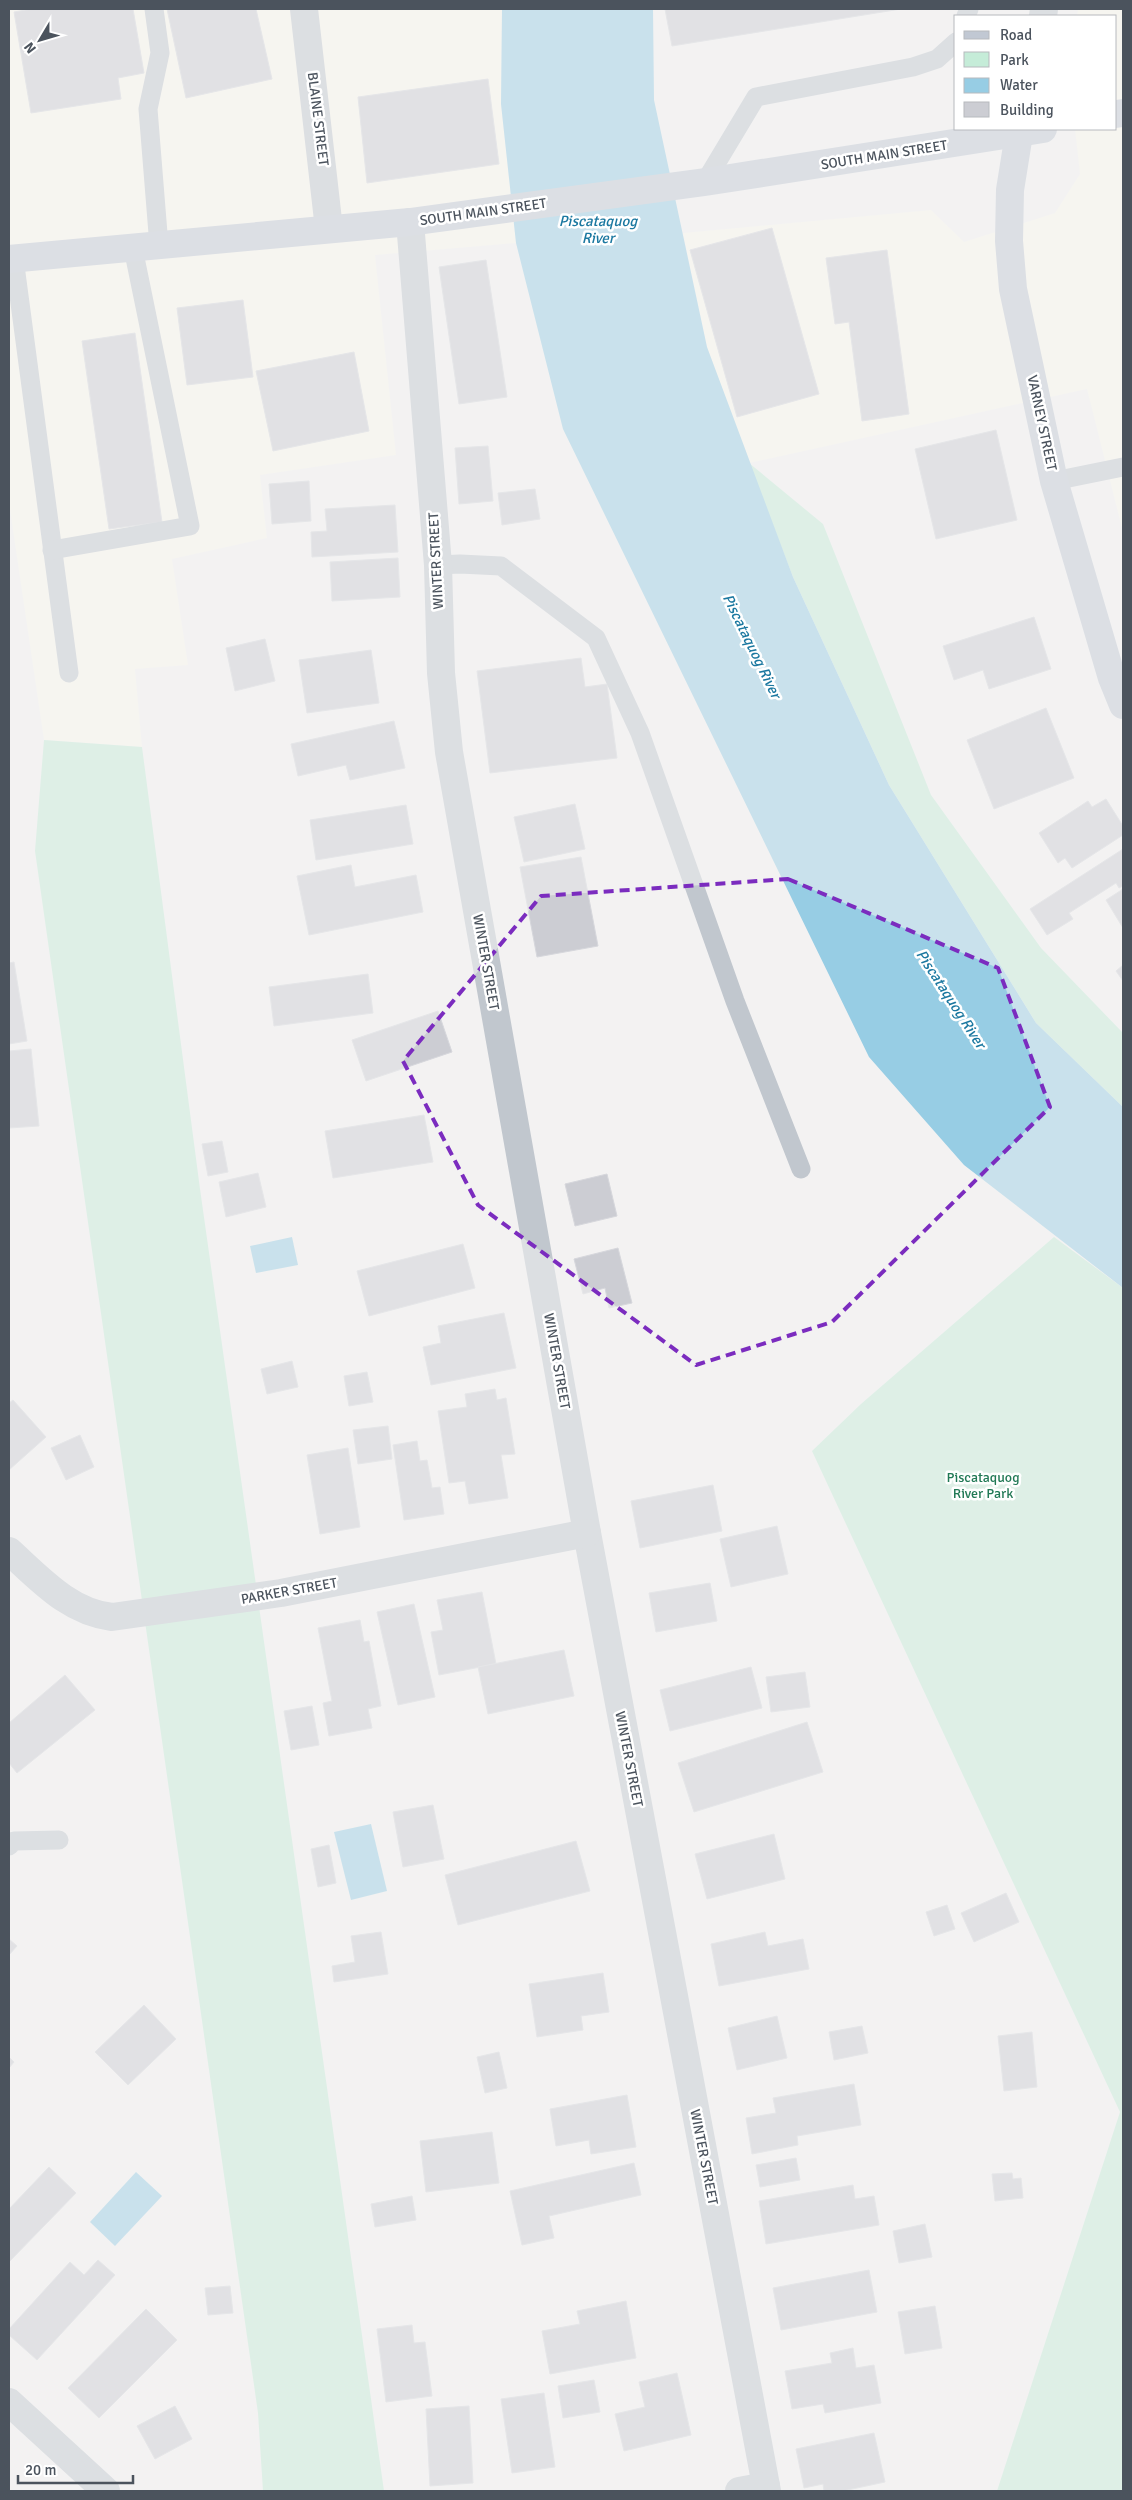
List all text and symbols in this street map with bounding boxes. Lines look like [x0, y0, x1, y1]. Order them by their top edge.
north arrow [15, 15, 65, 65]
legend [954, 15, 1117, 130]
text: Road [1000, 26, 1032, 44]
text: N [20, 39, 40, 57]
text: Park [1000, 51, 1029, 69]
street label: BLAINE STREET [304, 71, 332, 167]
text: Water [1000, 76, 1038, 94]
text: Building [1000, 101, 1054, 119]
street label: SOUTH MAIN STREET [820, 137, 949, 173]
street label: SOUTH MAIN STREET [419, 195, 548, 229]
water label: Piscataquog River [559, 212, 638, 247]
street label: VARNEY STREET [1024, 374, 1060, 472]
street label: WINTER STREET [425, 512, 447, 610]
water label: Piscataquog River [719, 591, 786, 703]
street label: WINTER STREET [469, 913, 503, 1011]
water label: Piscataquog River [912, 946, 991, 1054]
street label: WINTER STREET [540, 1312, 574, 1410]
park label: Piscataquog River Park [946, 1469, 1020, 1502]
street label: PARKER STREET [240, 1574, 338, 1608]
street label: WINTER STREET [611, 1710, 647, 1808]
street label: WINTER STREET [686, 2108, 722, 2206]
scale bar [18, 2452, 132, 2484]
text: 20 m [25, 2461, 56, 2479]

